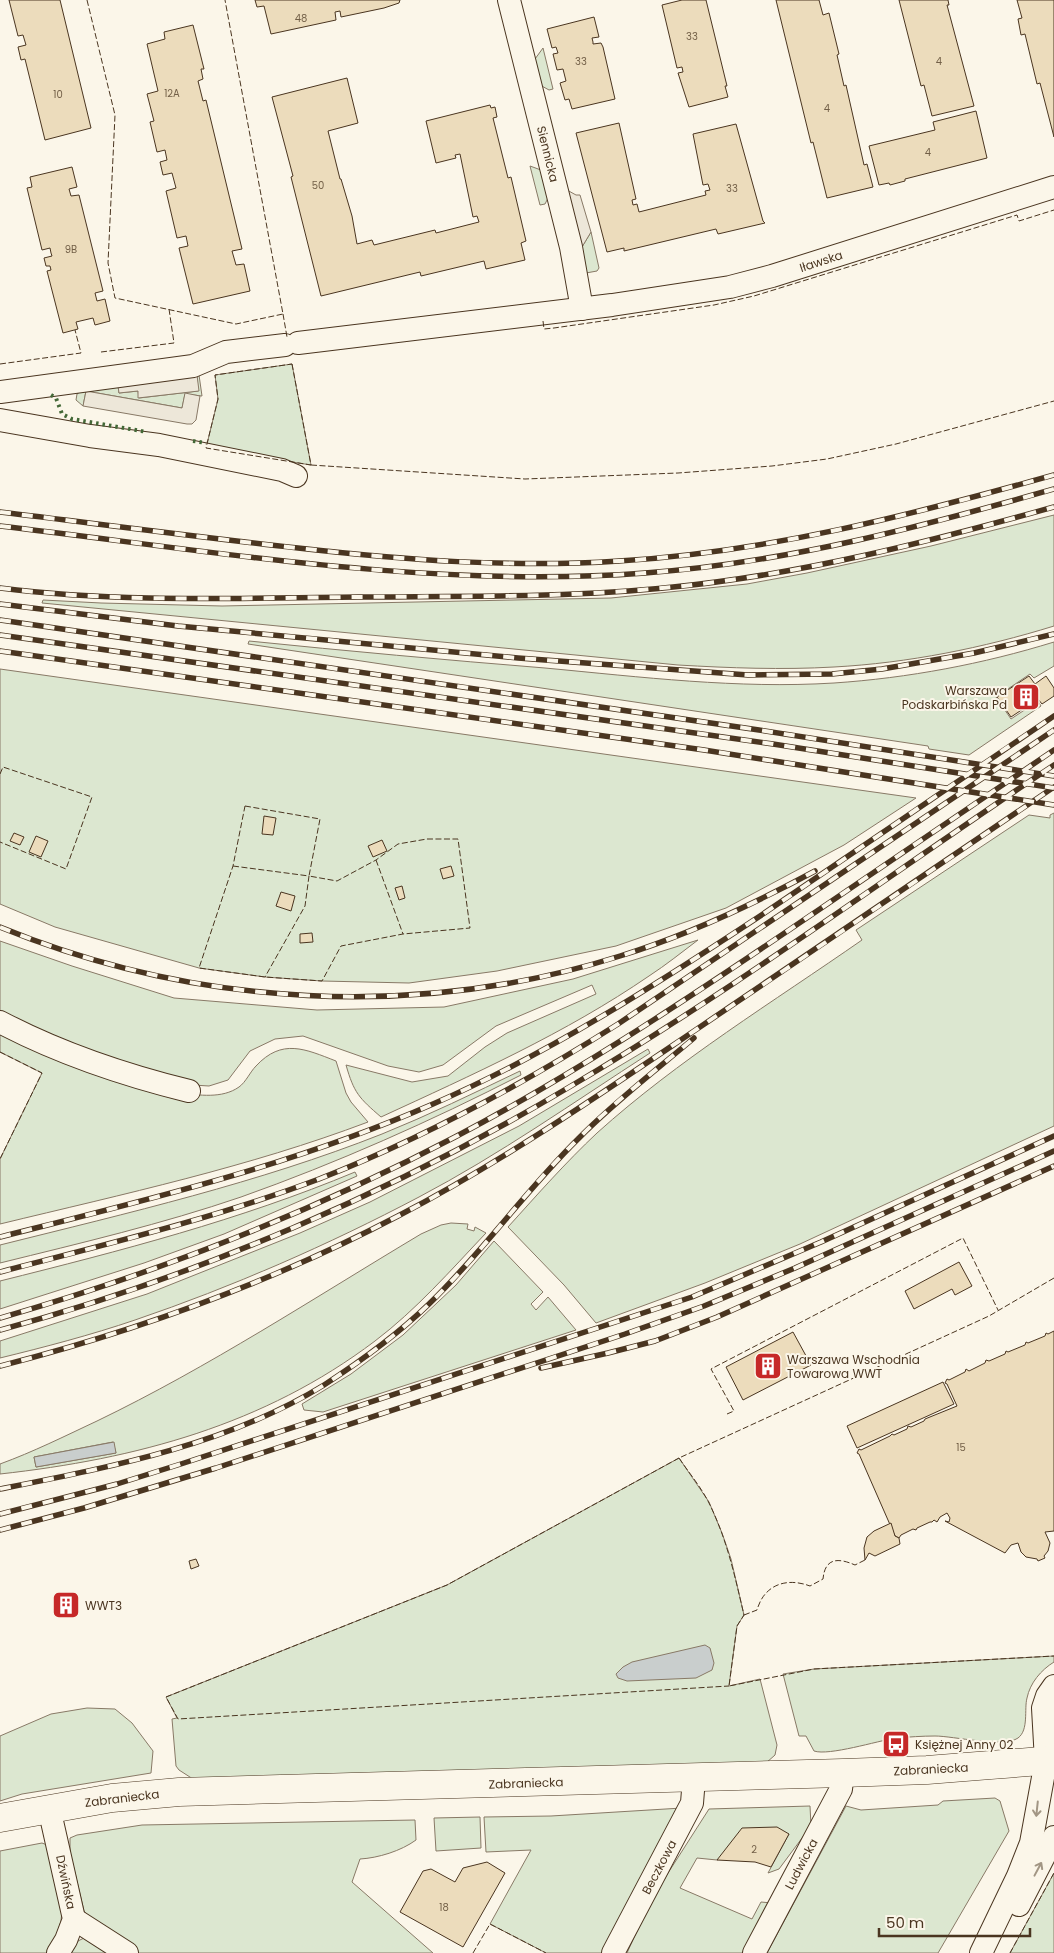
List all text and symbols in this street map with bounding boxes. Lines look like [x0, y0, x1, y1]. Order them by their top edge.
house number: 48 [295, 11, 307, 26]
house number: 33 [686, 29, 698, 44]
house number: 33 [575, 54, 587, 69]
house number: 4 [936, 54, 942, 69]
house number: 12A [164, 86, 180, 101]
house number: 10 [53, 87, 63, 102]
house number: 4 [824, 101, 830, 116]
street label: Siennicka [533, 124, 563, 184]
house number: 4 [925, 145, 931, 160]
house number: 50 [312, 178, 324, 193]
house number: 33 [726, 181, 738, 196]
house number: 9B [65, 242, 77, 257]
street label: Iławska [797, 246, 845, 276]
place label: Warszawa Podskarbińska Pd [902, 682, 1007, 713]
building icon: Warszawa Podskarbińska Pd [1011, 682, 1041, 712]
building icon: Warszawa Wschodnia Towarowa WWT [753, 1351, 783, 1381]
place label: Warszawa Wschodnia Towarowa WWT [787, 1351, 920, 1382]
house number: 15 [956, 1440, 966, 1455]
building icon: WWT3 [51, 1590, 81, 1620]
place label: WWT3 [85, 1597, 122, 1614]
bus stop icon: Księżnej Anny 02 [881, 1729, 911, 1759]
place label: Księżnej Anny 02 [915, 1736, 1014, 1753]
street label: Zabraniecka [893, 1759, 969, 1779]
street label: Zabraniecka [488, 1773, 564, 1793]
street label: Zabraniecka [84, 1785, 160, 1811]
one-way arrow [1032, 1801, 1042, 1817]
street label: Ludwicka [781, 1836, 821, 1892]
street label: Beczkowa [638, 1837, 680, 1897]
house number: 2 [751, 1842, 757, 1857]
street label: Dźwińska [52, 1853, 80, 1911]
one-way arrow [1033, 1862, 1043, 1877]
house number: 18 [439, 1900, 449, 1915]
scale bar [879, 1906, 1030, 1938]
text: 50 m [886, 1912, 924, 1933]

